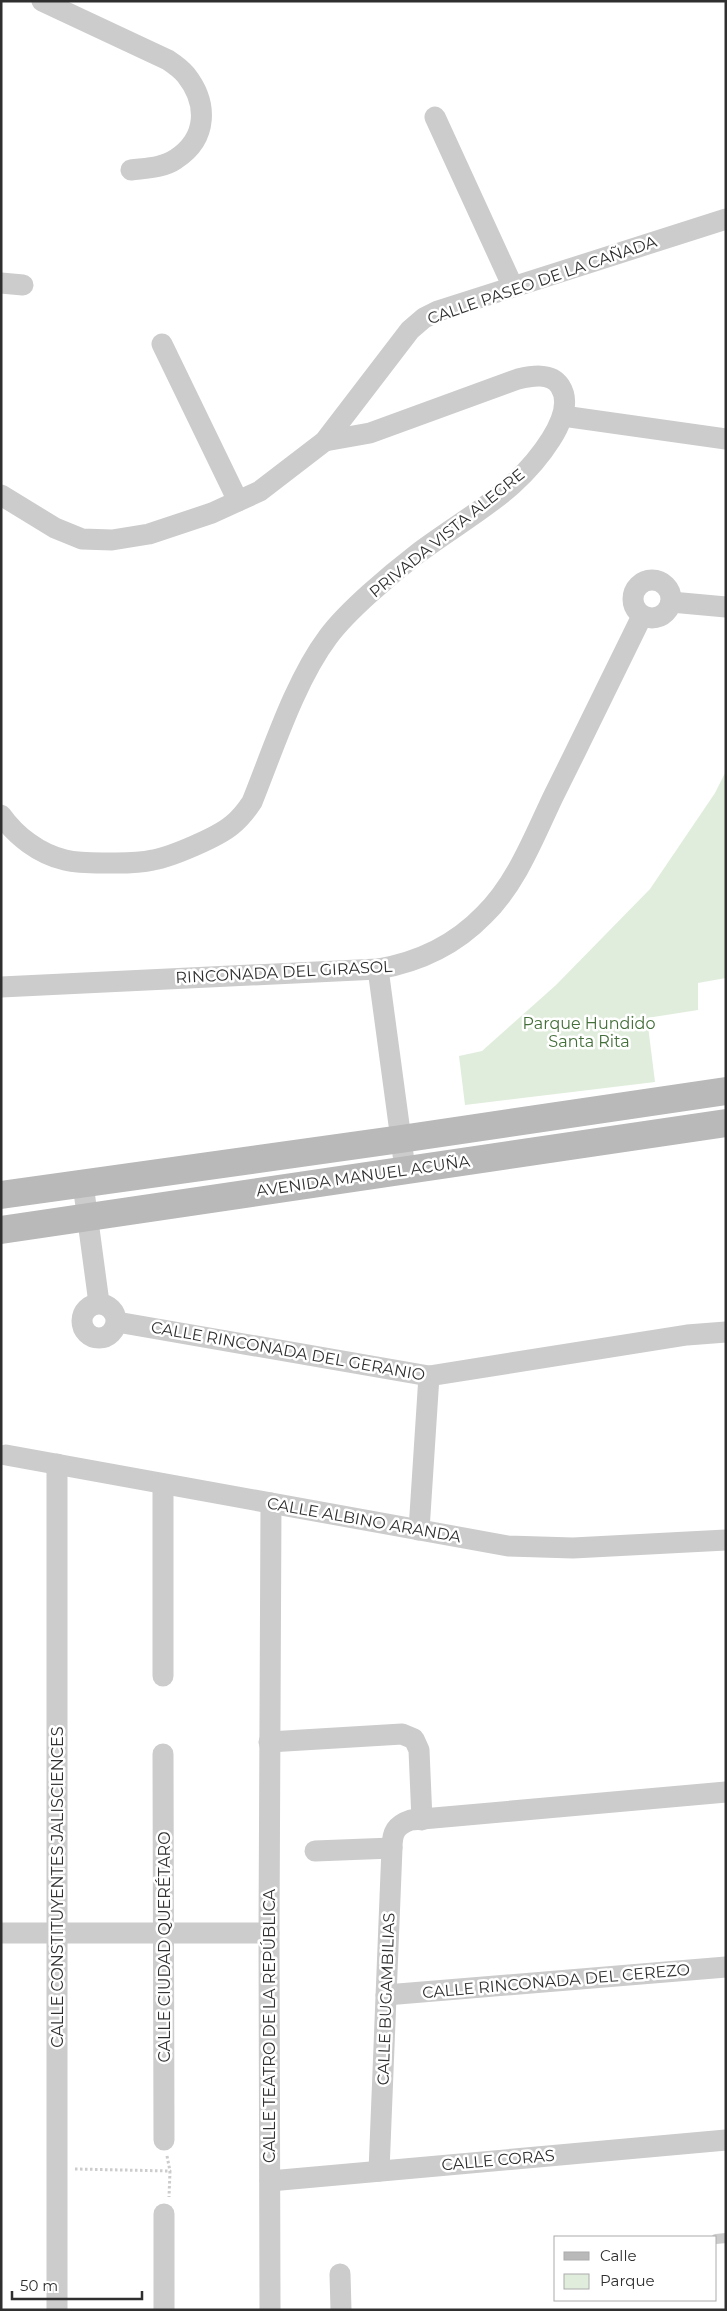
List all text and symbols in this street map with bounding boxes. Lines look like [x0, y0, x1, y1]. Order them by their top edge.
street label: CALLE PASEO DE LA CAÑADA [425, 232, 660, 328]
street label: PRIVADA VISTA ALEGRE [366, 465, 528, 601]
street label: RINCONADA DEL GIRASOL [175, 957, 394, 987]
park label: Parque Hundido Santa Rita [523, 1014, 655, 1051]
street label: AVENIDA MANUEL ACUÑA [255, 1152, 472, 1200]
street label: CALLE RINCONADA DEL GERANIO [149, 1318, 427, 1384]
street label: CALLE ALBINO ARANDA [265, 1494, 463, 1547]
street label: CALLE CONSTITUYENTES JALISCIENCES [48, 1726, 67, 2048]
street label: CALLE CIUDAD QUERÉTARO [155, 1831, 174, 2063]
street label: CALLE TEATRO DE LA REPÚBLICA [260, 1889, 279, 2163]
street label: CALLE BUGAMBILIAS [373, 1912, 399, 2086]
street label: CALLE RINCONADA DEL CEREZO [421, 1960, 691, 2002]
street label: CALLE CORAS [441, 2146, 555, 2174]
legend [554, 2236, 717, 2301]
text: Calle [600, 2246, 637, 2265]
scale bar [12, 2268, 142, 2300]
text: Parque [600, 2271, 655, 2290]
text: 50 m [20, 2276, 58, 2295]

